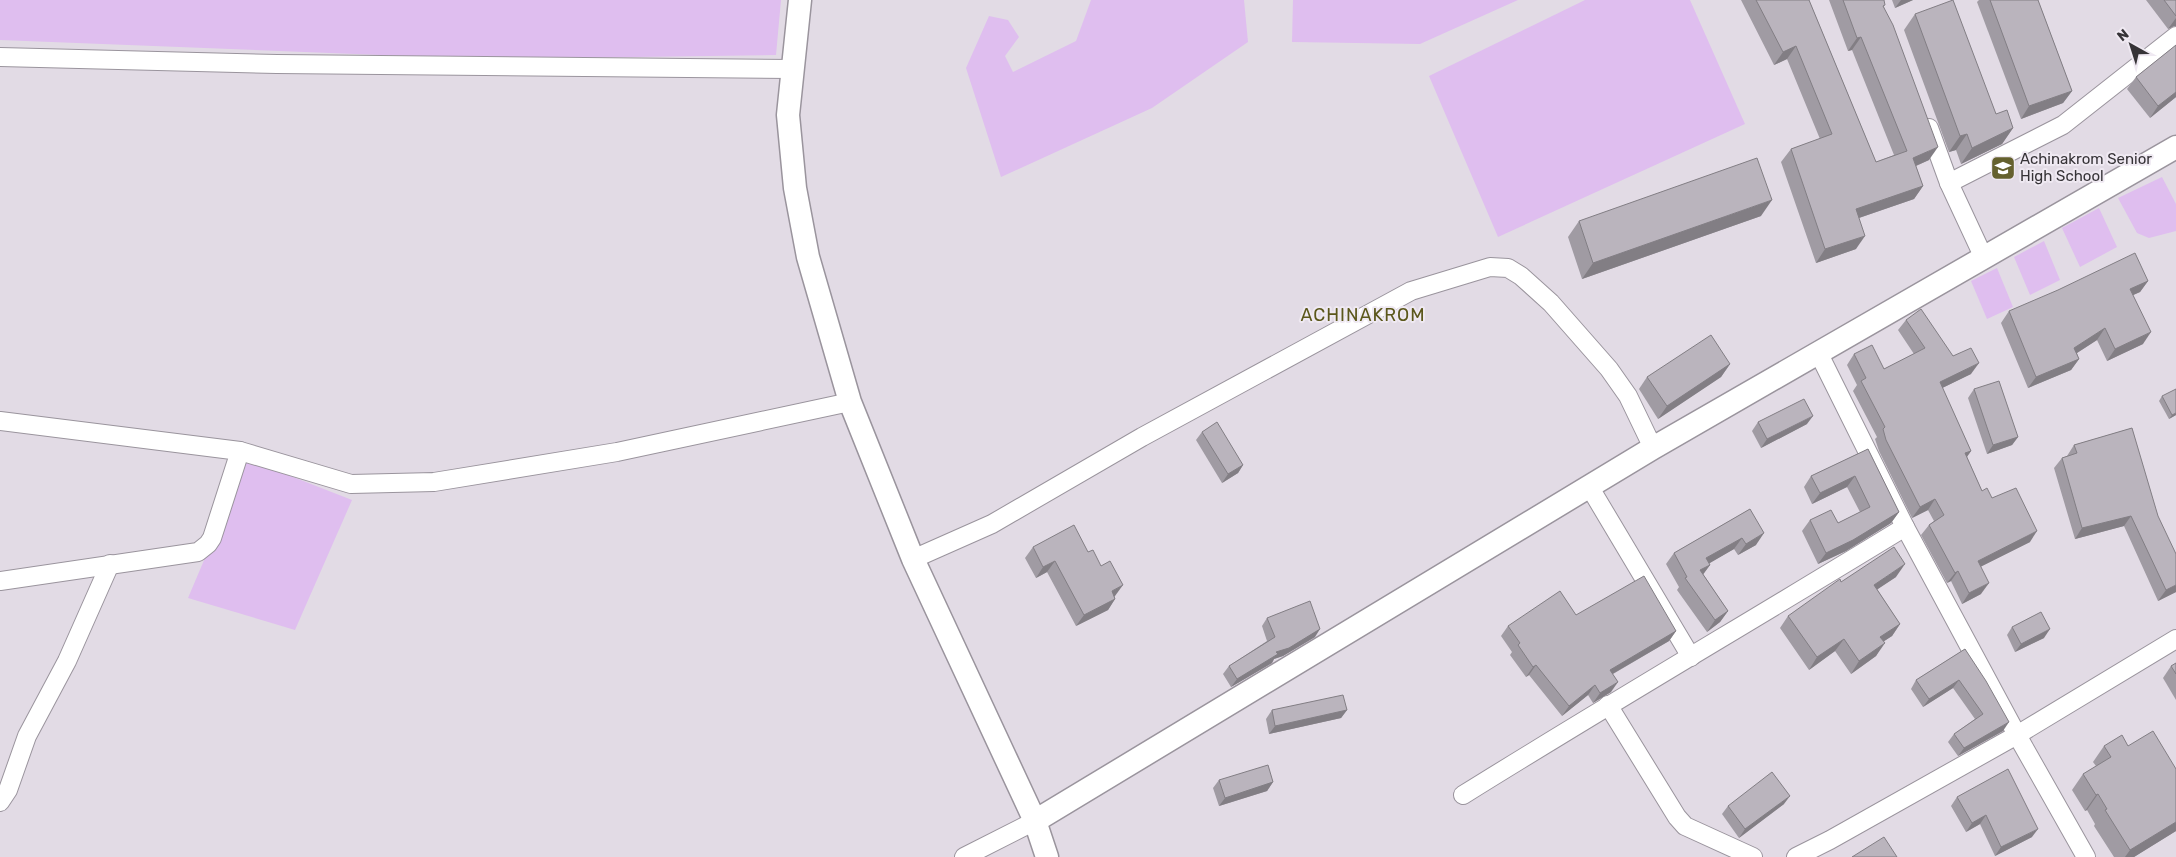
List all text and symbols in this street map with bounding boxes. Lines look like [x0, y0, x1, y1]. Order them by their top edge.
north arrow [2106, 20, 2156, 70]
text: N [2114, 26, 2132, 45]
place label: Achinakrom Senior High School [2020, 150, 2152, 185]
school or university icon: Achinakrom Senior High School [1990, 155, 2016, 181]
district label: ACHINAKROM [1300, 304, 1426, 326]

